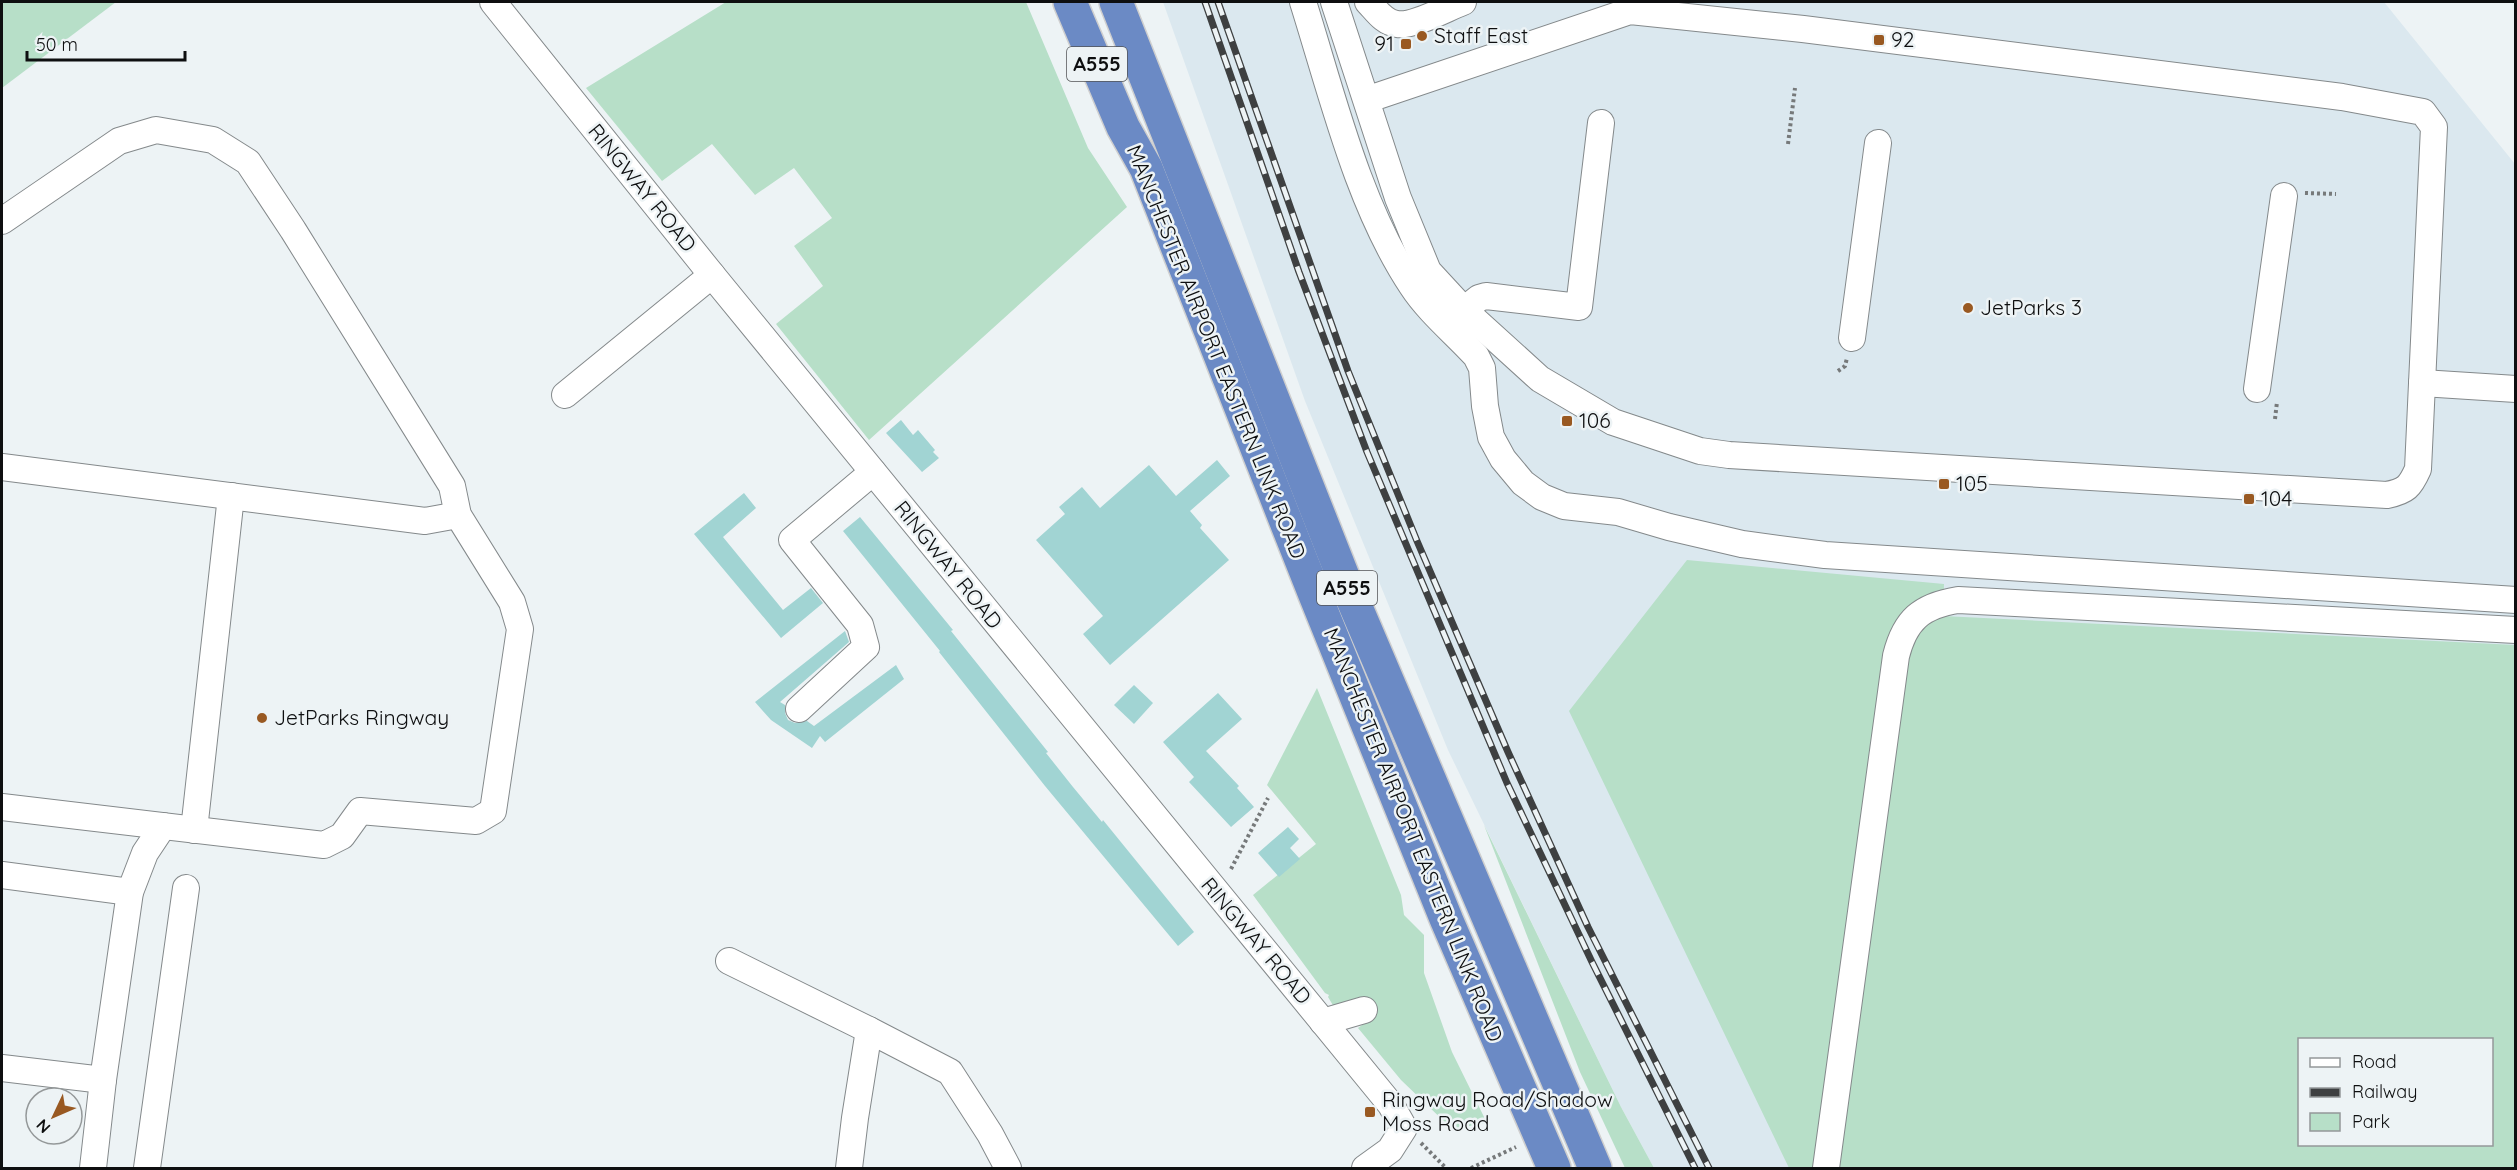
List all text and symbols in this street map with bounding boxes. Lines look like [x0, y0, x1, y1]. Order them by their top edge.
place label: Staff East [1434, 22, 1528, 48]
scale bar [27, 24, 184, 62]
place label: 92 [1891, 26, 1914, 52]
marker: Staff East [1415, 29, 1429, 43]
place label: 91 [1374, 30, 1394, 56]
text: 50 m [36, 33, 78, 56]
marker: 92 [1872, 33, 1886, 47]
marker: 91 [1399, 37, 1413, 51]
road number: A555 [1067, 47, 1127, 81]
street label: RINGWAY ROAD [583, 118, 702, 257]
street label: MANCHESTER AIRPORT EASTERN LINK ROAD [1122, 141, 1312, 562]
place label: JetParks 3 [1980, 294, 2082, 320]
marker: JetParks 3 [1961, 301, 1975, 315]
place label: 106 [1579, 407, 1611, 433]
marker: 106 [1560, 414, 1574, 428]
place label: 105 [1956, 470, 1988, 496]
marker: 105 [1937, 477, 1951, 491]
place label: 104 [2261, 485, 2292, 511]
marker: 104 [2242, 492, 2256, 506]
street label: RINGWAY ROAD [889, 495, 1008, 634]
road number: A555 [1317, 571, 1377, 605]
street label: MANCHESTER AIRPORT EASTERN LINK ROAD [1319, 624, 1509, 1045]
place label: JetParks Ringway [274, 704, 449, 730]
marker: JetParks Ringway [255, 711, 269, 725]
street label: RINGWAY ROAD [1196, 872, 1317, 1009]
legend [2298, 1038, 2493, 1146]
text: Road [2352, 1050, 2397, 1073]
text: Railway [2352, 1080, 2418, 1103]
north arrow [24, 1086, 84, 1146]
place label: Ringway Road/Shadow Moss Road [1382, 1086, 1613, 1136]
marker: Ringway Road/Shadow Moss Road [1363, 1105, 1377, 1119]
text: Park [2352, 1110, 2390, 1133]
text: N [32, 1115, 54, 1138]

